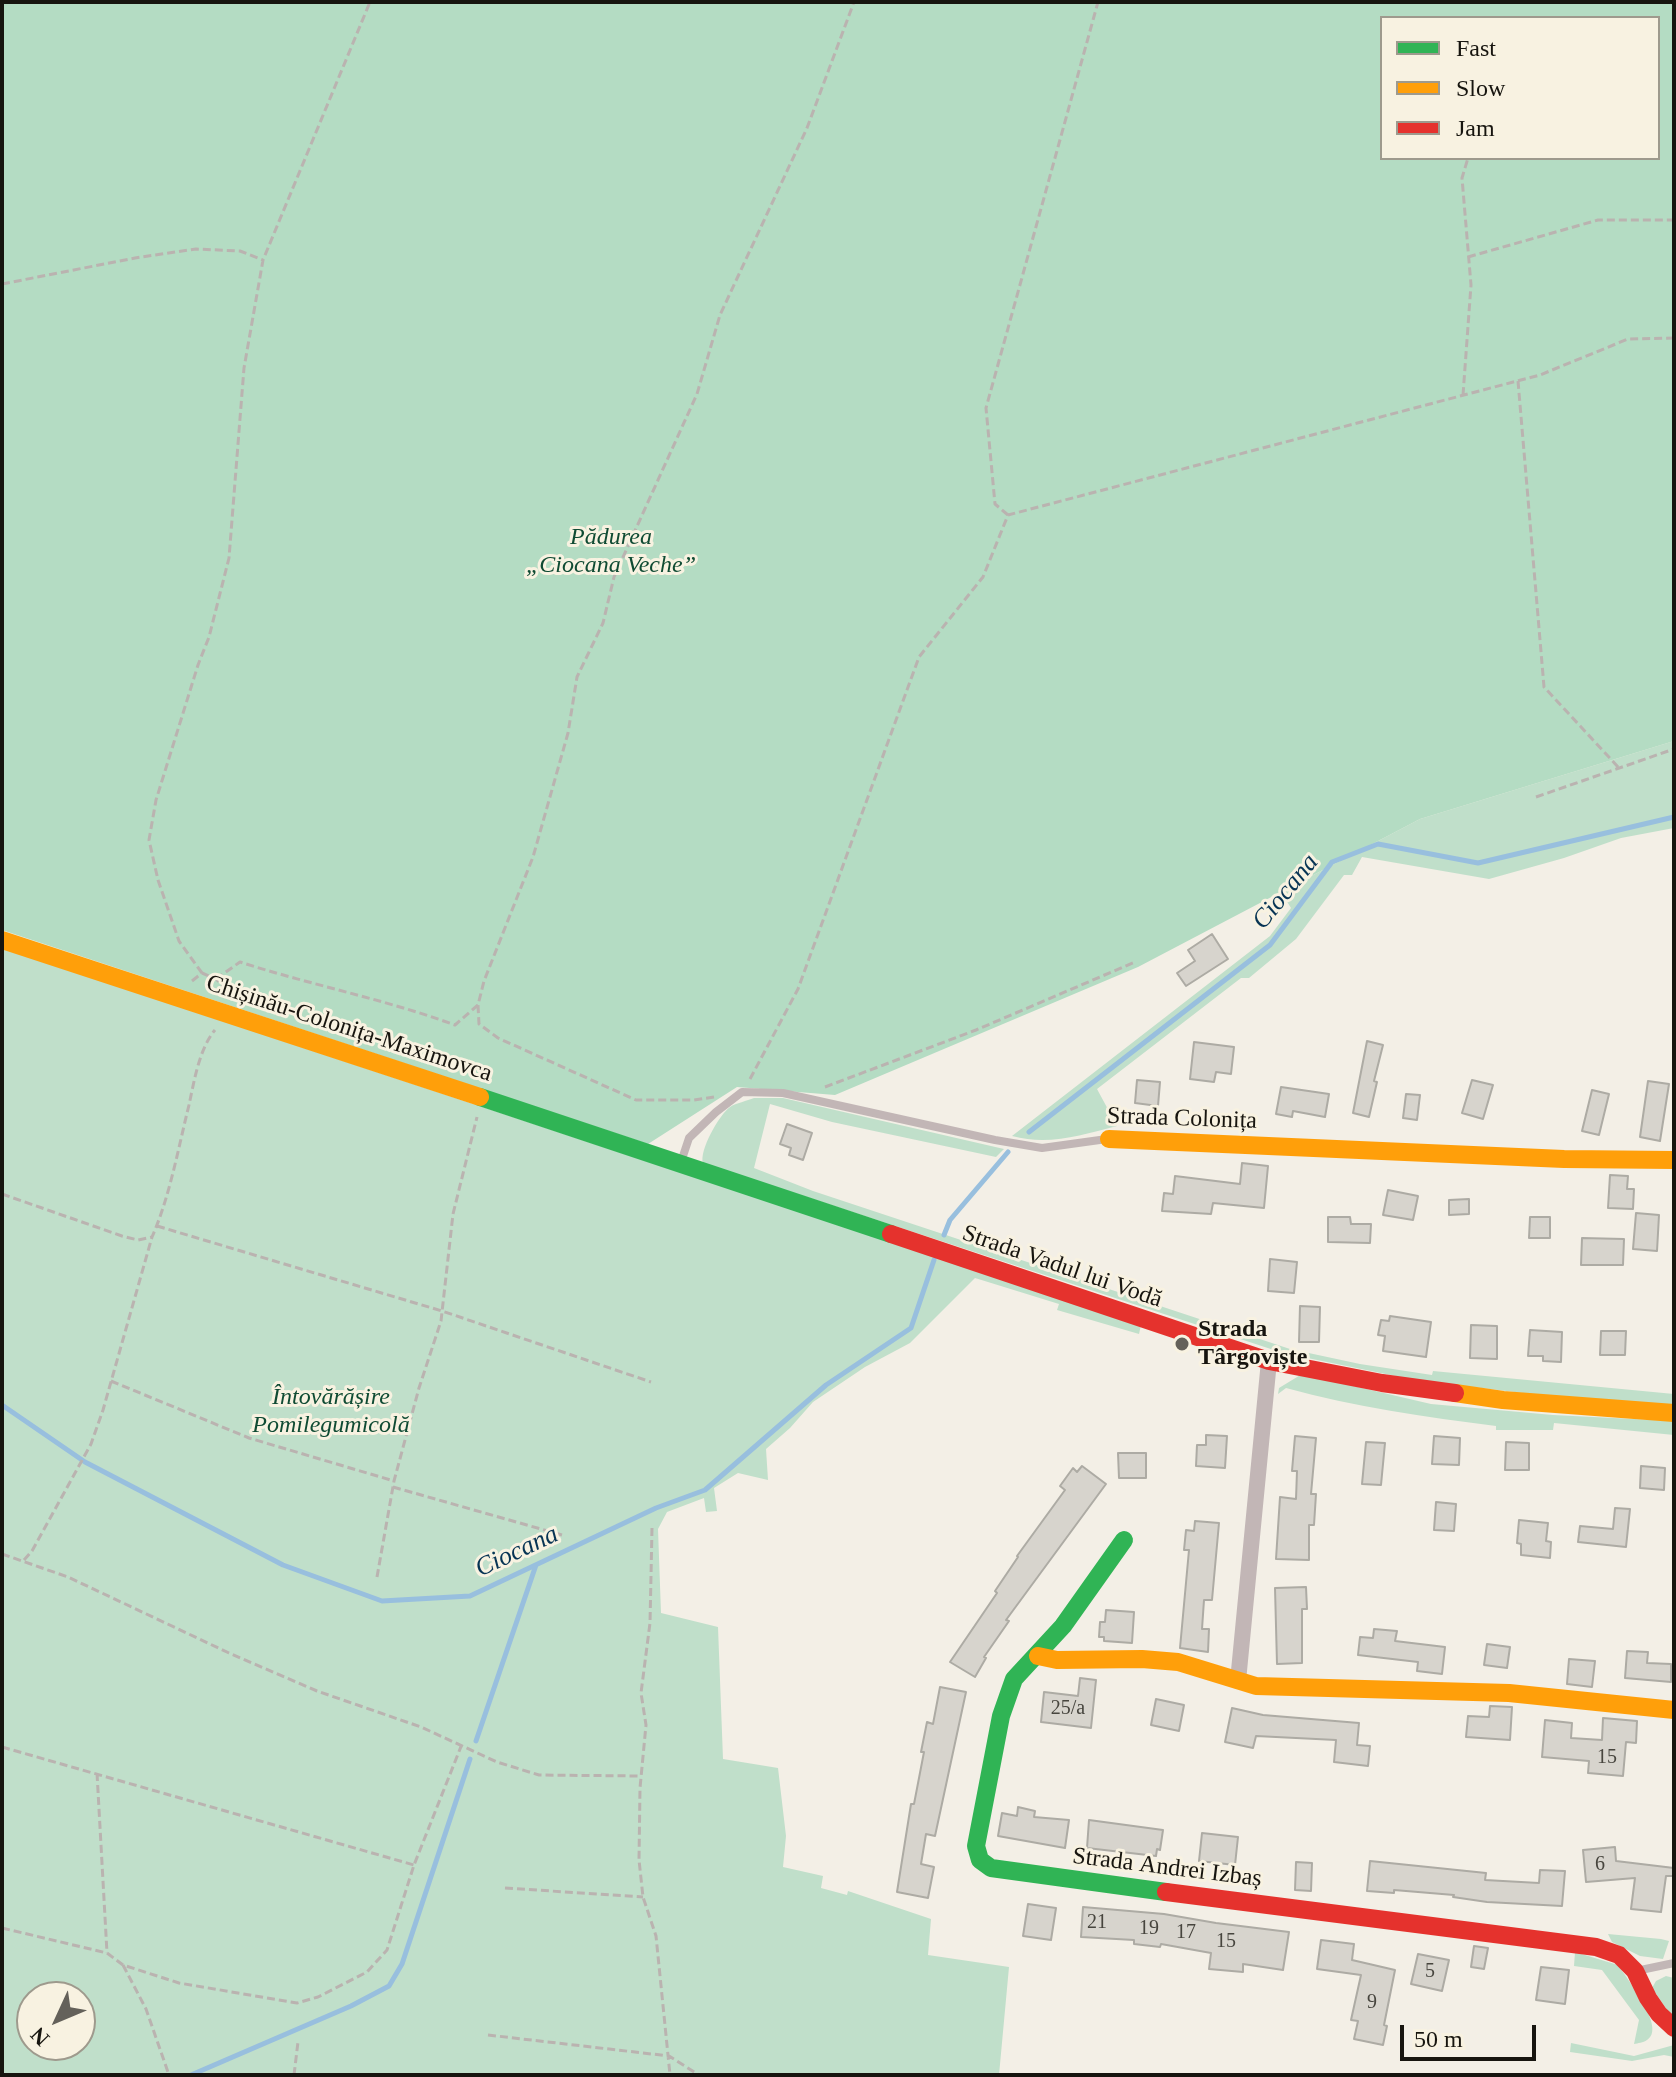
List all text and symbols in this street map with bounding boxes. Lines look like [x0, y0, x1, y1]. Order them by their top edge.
legend [1380, 16, 1660, 160]
text: Fast [1456, 35, 1496, 61]
text: Slow [1456, 75, 1505, 101]
text: Jam [1456, 115, 1495, 141]
park label: Pădurea „Ciocana Veche” [526, 524, 696, 580]
water label: Ciocana [1246, 848, 1326, 936]
street label: Chișinău-Colonița-Maximovca [203, 969, 495, 1089]
street label: Strada Colonița [1107, 1102, 1257, 1136]
street label: Strada Vadul lui Vodă [958, 1219, 1166, 1315]
place label: Strada Târgoviște [1198, 1316, 1307, 1372]
marker: Strada Târgoviște [1173, 1335, 1191, 1353]
park label: Întovărășire Pomilegumicolă [252, 1384, 410, 1440]
water label: Ciocana [470, 1519, 564, 1585]
house number: 25/a [1051, 1697, 1085, 1721]
house number: 15 [1597, 1746, 1617, 1770]
street label: Strada Andrei Izbaș [1071, 1842, 1263, 1894]
house number: 6 [1595, 1853, 1605, 1877]
house number: 21 [1087, 1911, 1107, 1935]
house number: 19 [1139, 1917, 1159, 1941]
house number: 17 [1176, 1921, 1196, 1945]
house number: 15 [1216, 1930, 1236, 1954]
house number: 5 [1425, 1960, 1435, 1984]
north arrow [16, 1981, 96, 2061]
house number: 9 [1367, 1991, 1377, 2015]
scale bar [1404, 2009, 1540, 2059]
text: N [25, 2022, 54, 2051]
text: 50 m [1414, 2026, 1463, 2052]

